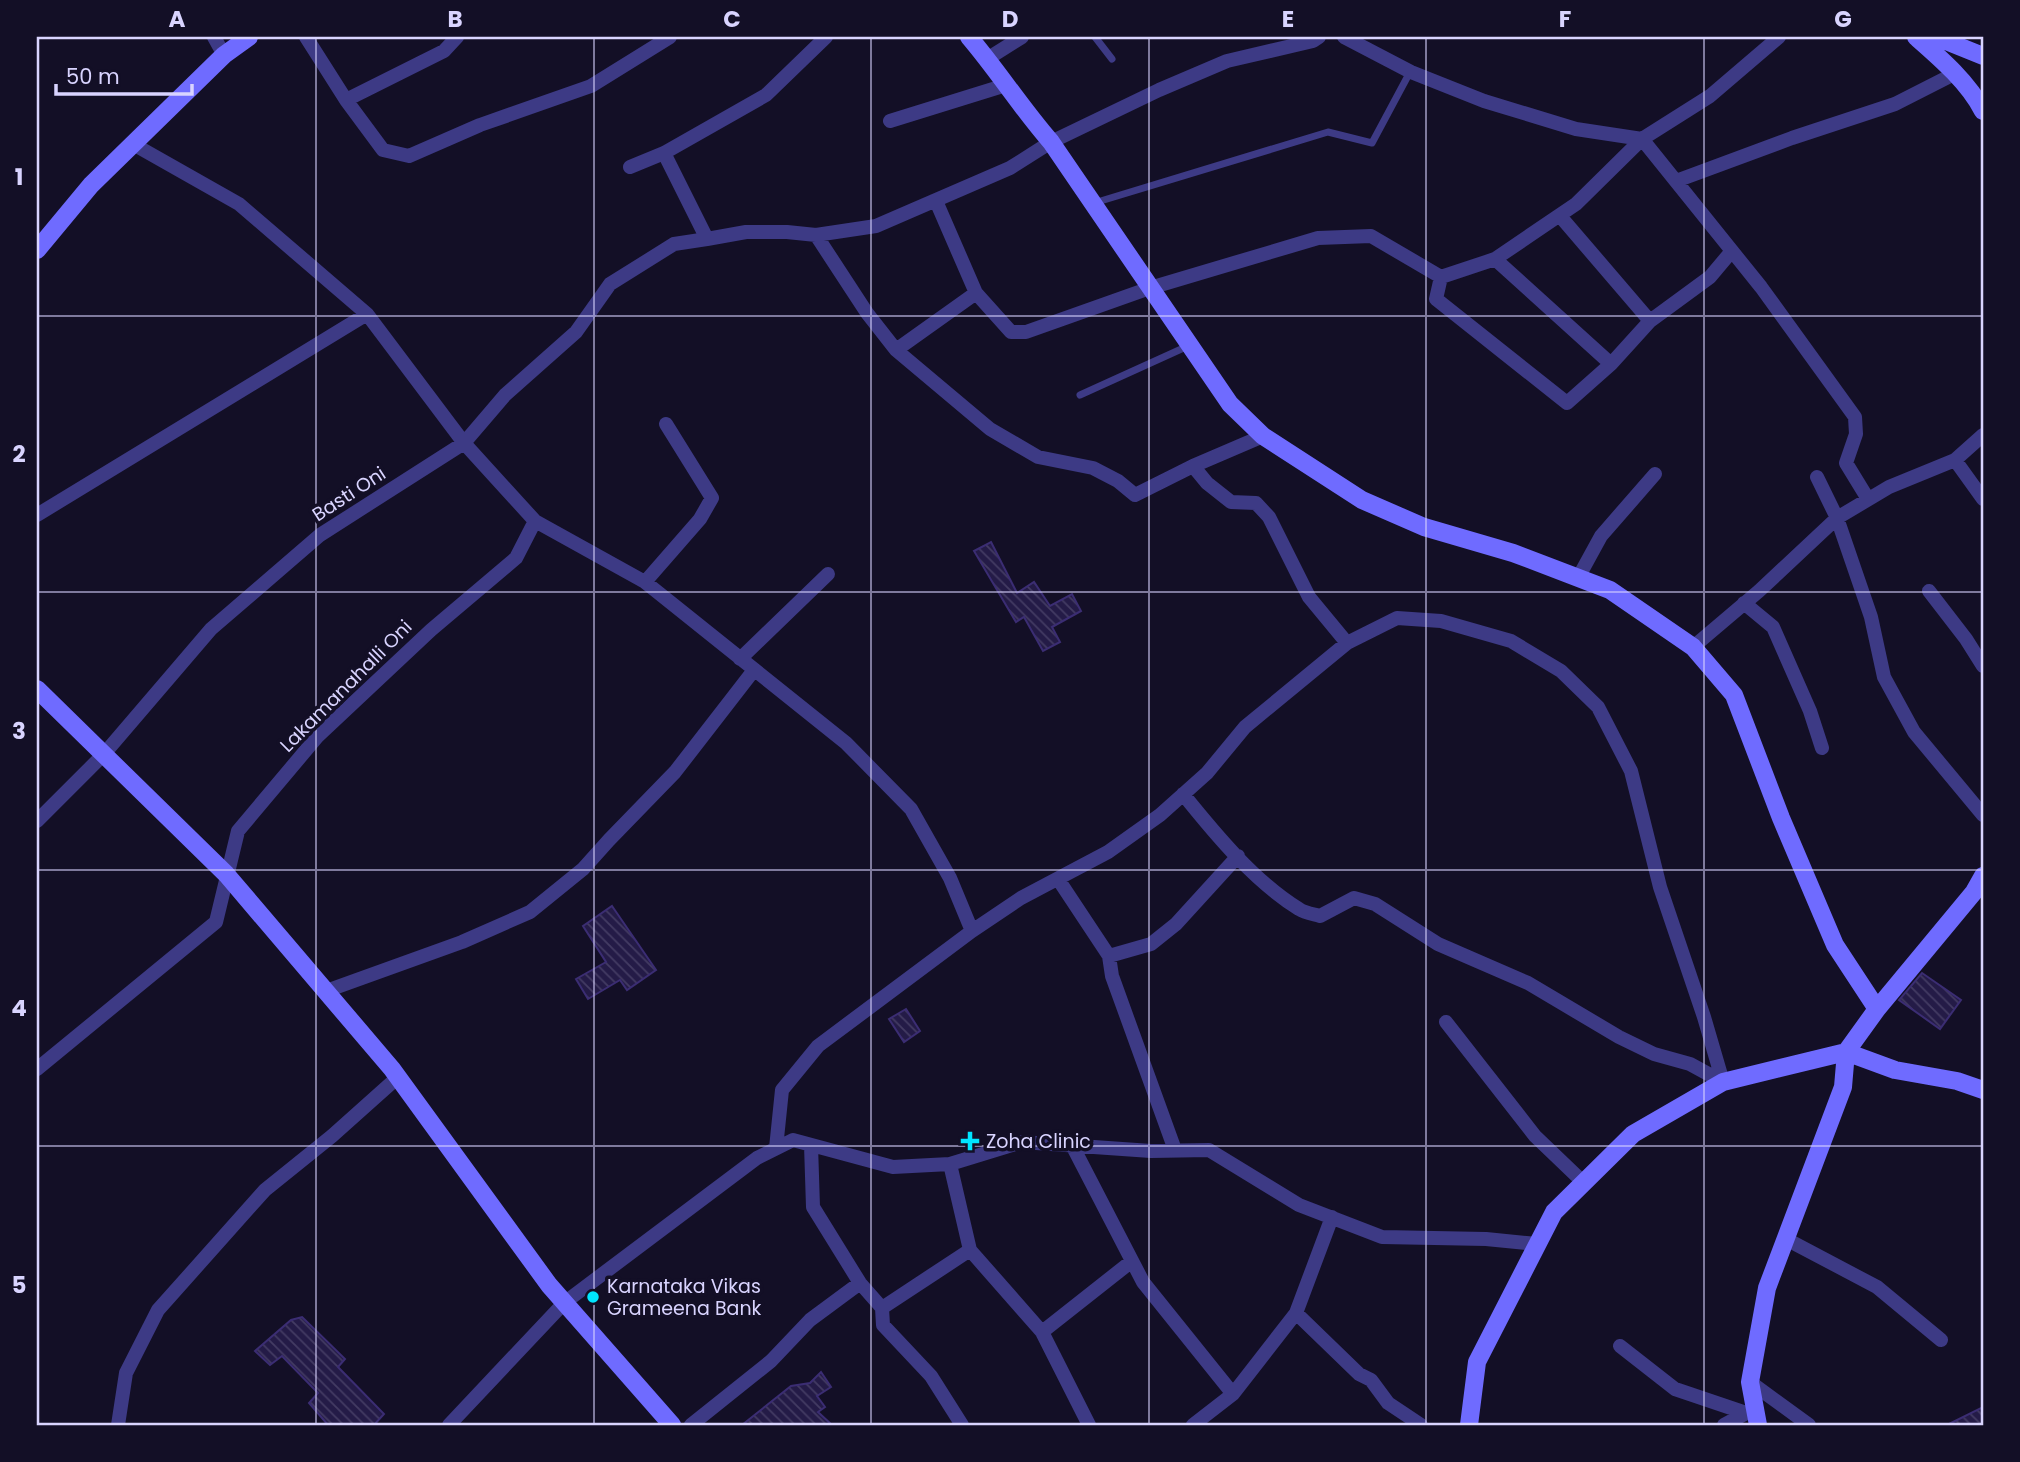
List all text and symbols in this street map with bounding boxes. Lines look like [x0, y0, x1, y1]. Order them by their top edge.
text: A [169, 3, 186, 35]
text: B [447, 3, 463, 35]
text: C [723, 3, 741, 35]
text: D [1002, 3, 1018, 35]
text: E [1282, 3, 1294, 35]
text: F [1559, 3, 1571, 35]
text: G [1834, 3, 1852, 35]
scale bar [56, 52, 192, 96]
text: 50 m [66, 62, 120, 91]
text: 1 [15, 161, 23, 193]
text: 2 [12, 438, 26, 470]
street label: Basti Oni [307, 460, 391, 528]
street label: Lakamanahalli Oni [274, 614, 418, 758]
text: 3 [12, 715, 26, 747]
text: 4 [11, 992, 27, 1024]
place label: Zoha Clinic [986, 1128, 1091, 1155]
marker: Zoha Clinic [960, 1131, 980, 1151]
text: 5 [12, 1269, 26, 1301]
place label: Karnataka Vikas Grameena Bank [607, 1273, 762, 1322]
marker: Karnataka Vikas Grameena Bank [585, 1289, 601, 1305]

